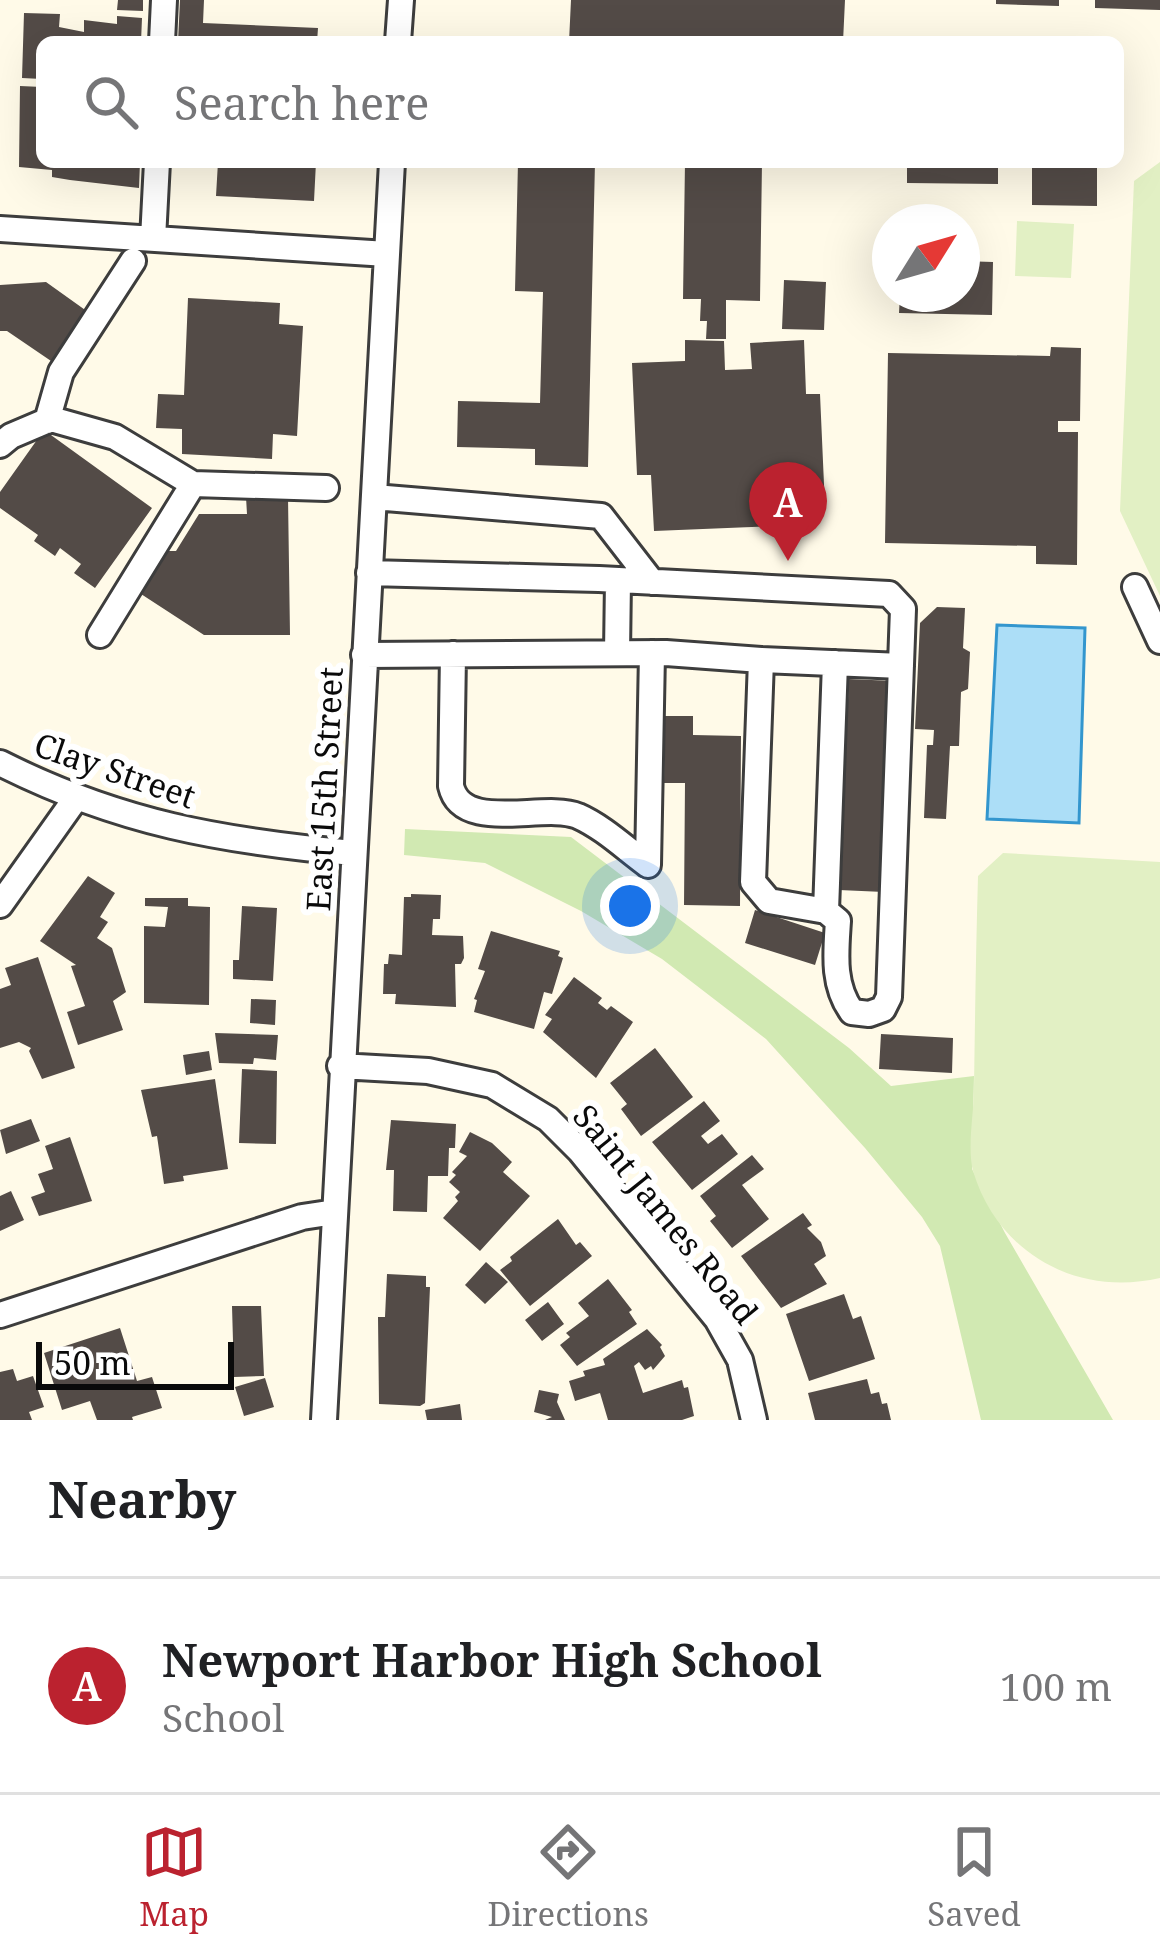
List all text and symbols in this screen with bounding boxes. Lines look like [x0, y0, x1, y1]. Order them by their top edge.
search box [36, 36, 1124, 168]
icon: search [78, 69, 144, 135]
text: Search here [174, 72, 429, 133]
north arrow [872, 204, 980, 312]
pin: A [749, 462, 827, 561]
street label: East 15th Street [295, 666, 353, 912]
street label: Clay Street [28, 721, 202, 819]
your location [600, 876, 660, 936]
street label: Saint James Road [563, 1095, 769, 1333]
scale bar [36, 1336, 234, 1389]
text: 50 m [54, 1340, 131, 1385]
text: Nearby [48, 1463, 236, 1533]
text: Newport Harbor High School [162, 1629, 822, 1690]
text: A [72, 1659, 102, 1712]
text: 100 m [1000, 1659, 1112, 1712]
text: School [162, 1690, 284, 1743]
tab: Map [139, 1819, 209, 1936]
tab: Directions [487, 1819, 649, 1936]
tab: Saved [927, 1819, 1021, 1936]

